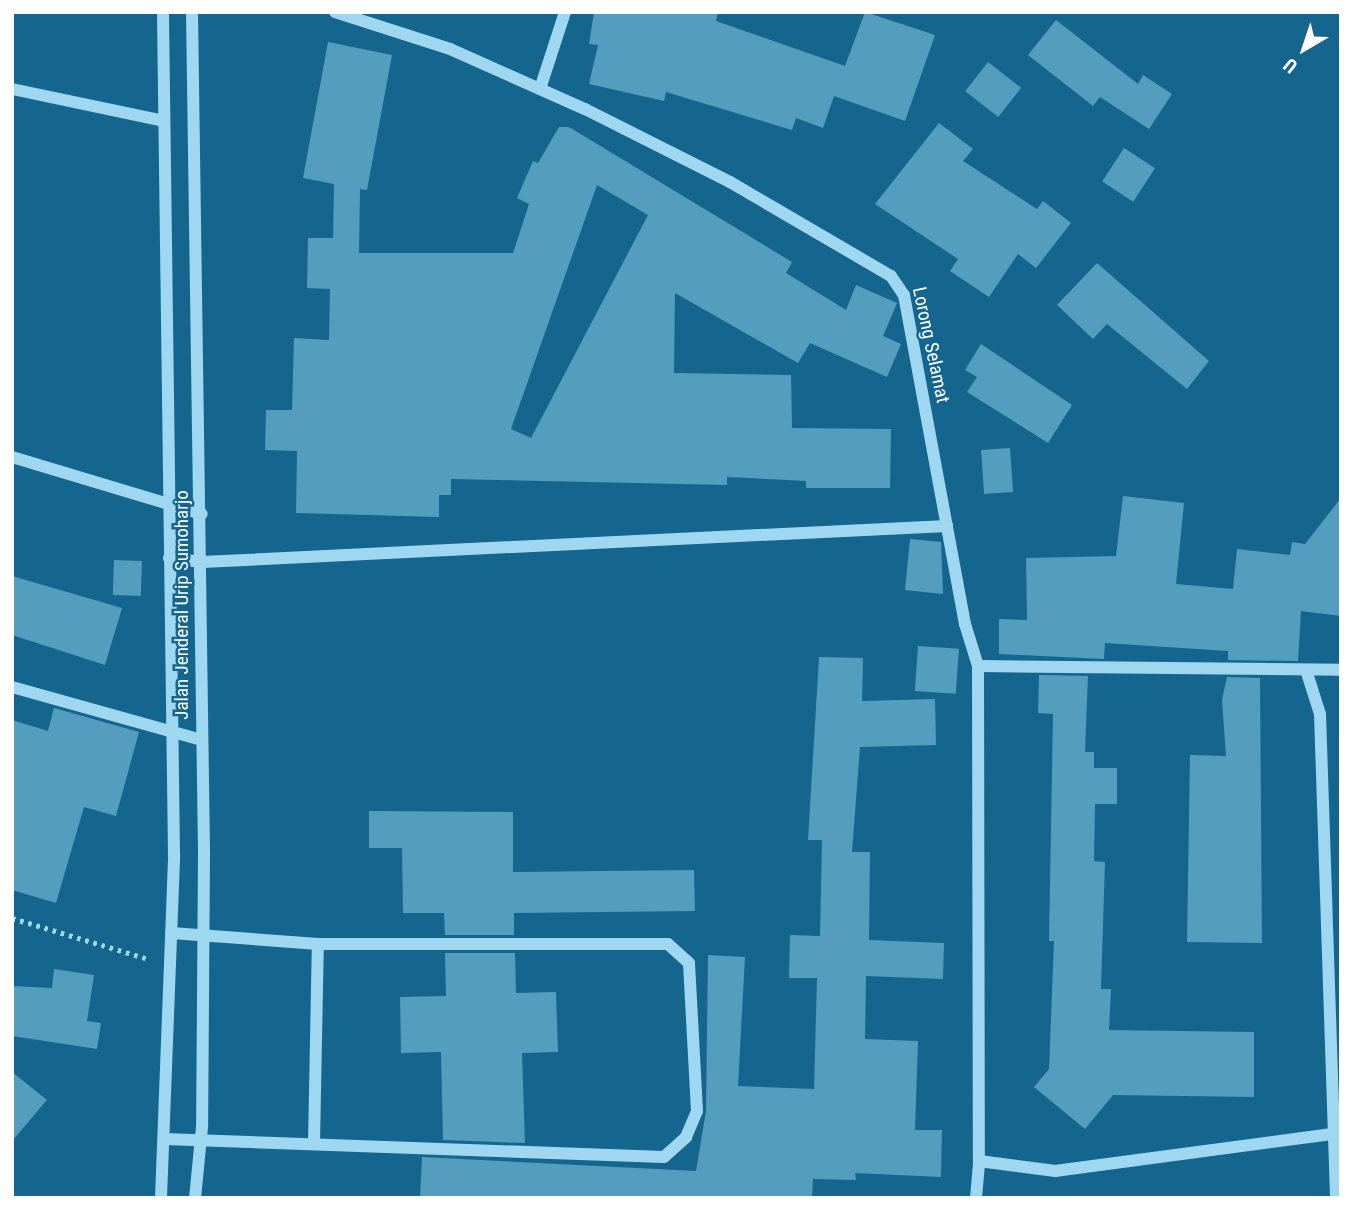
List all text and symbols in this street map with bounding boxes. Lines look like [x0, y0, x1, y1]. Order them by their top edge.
north arrow [1269, 14, 1339, 84]
text: U [1279, 53, 1302, 78]
street label: Lorong Selamat [908, 285, 954, 405]
street label: Jalan Jenderal Urip Sumoharjo [171, 490, 193, 720]

